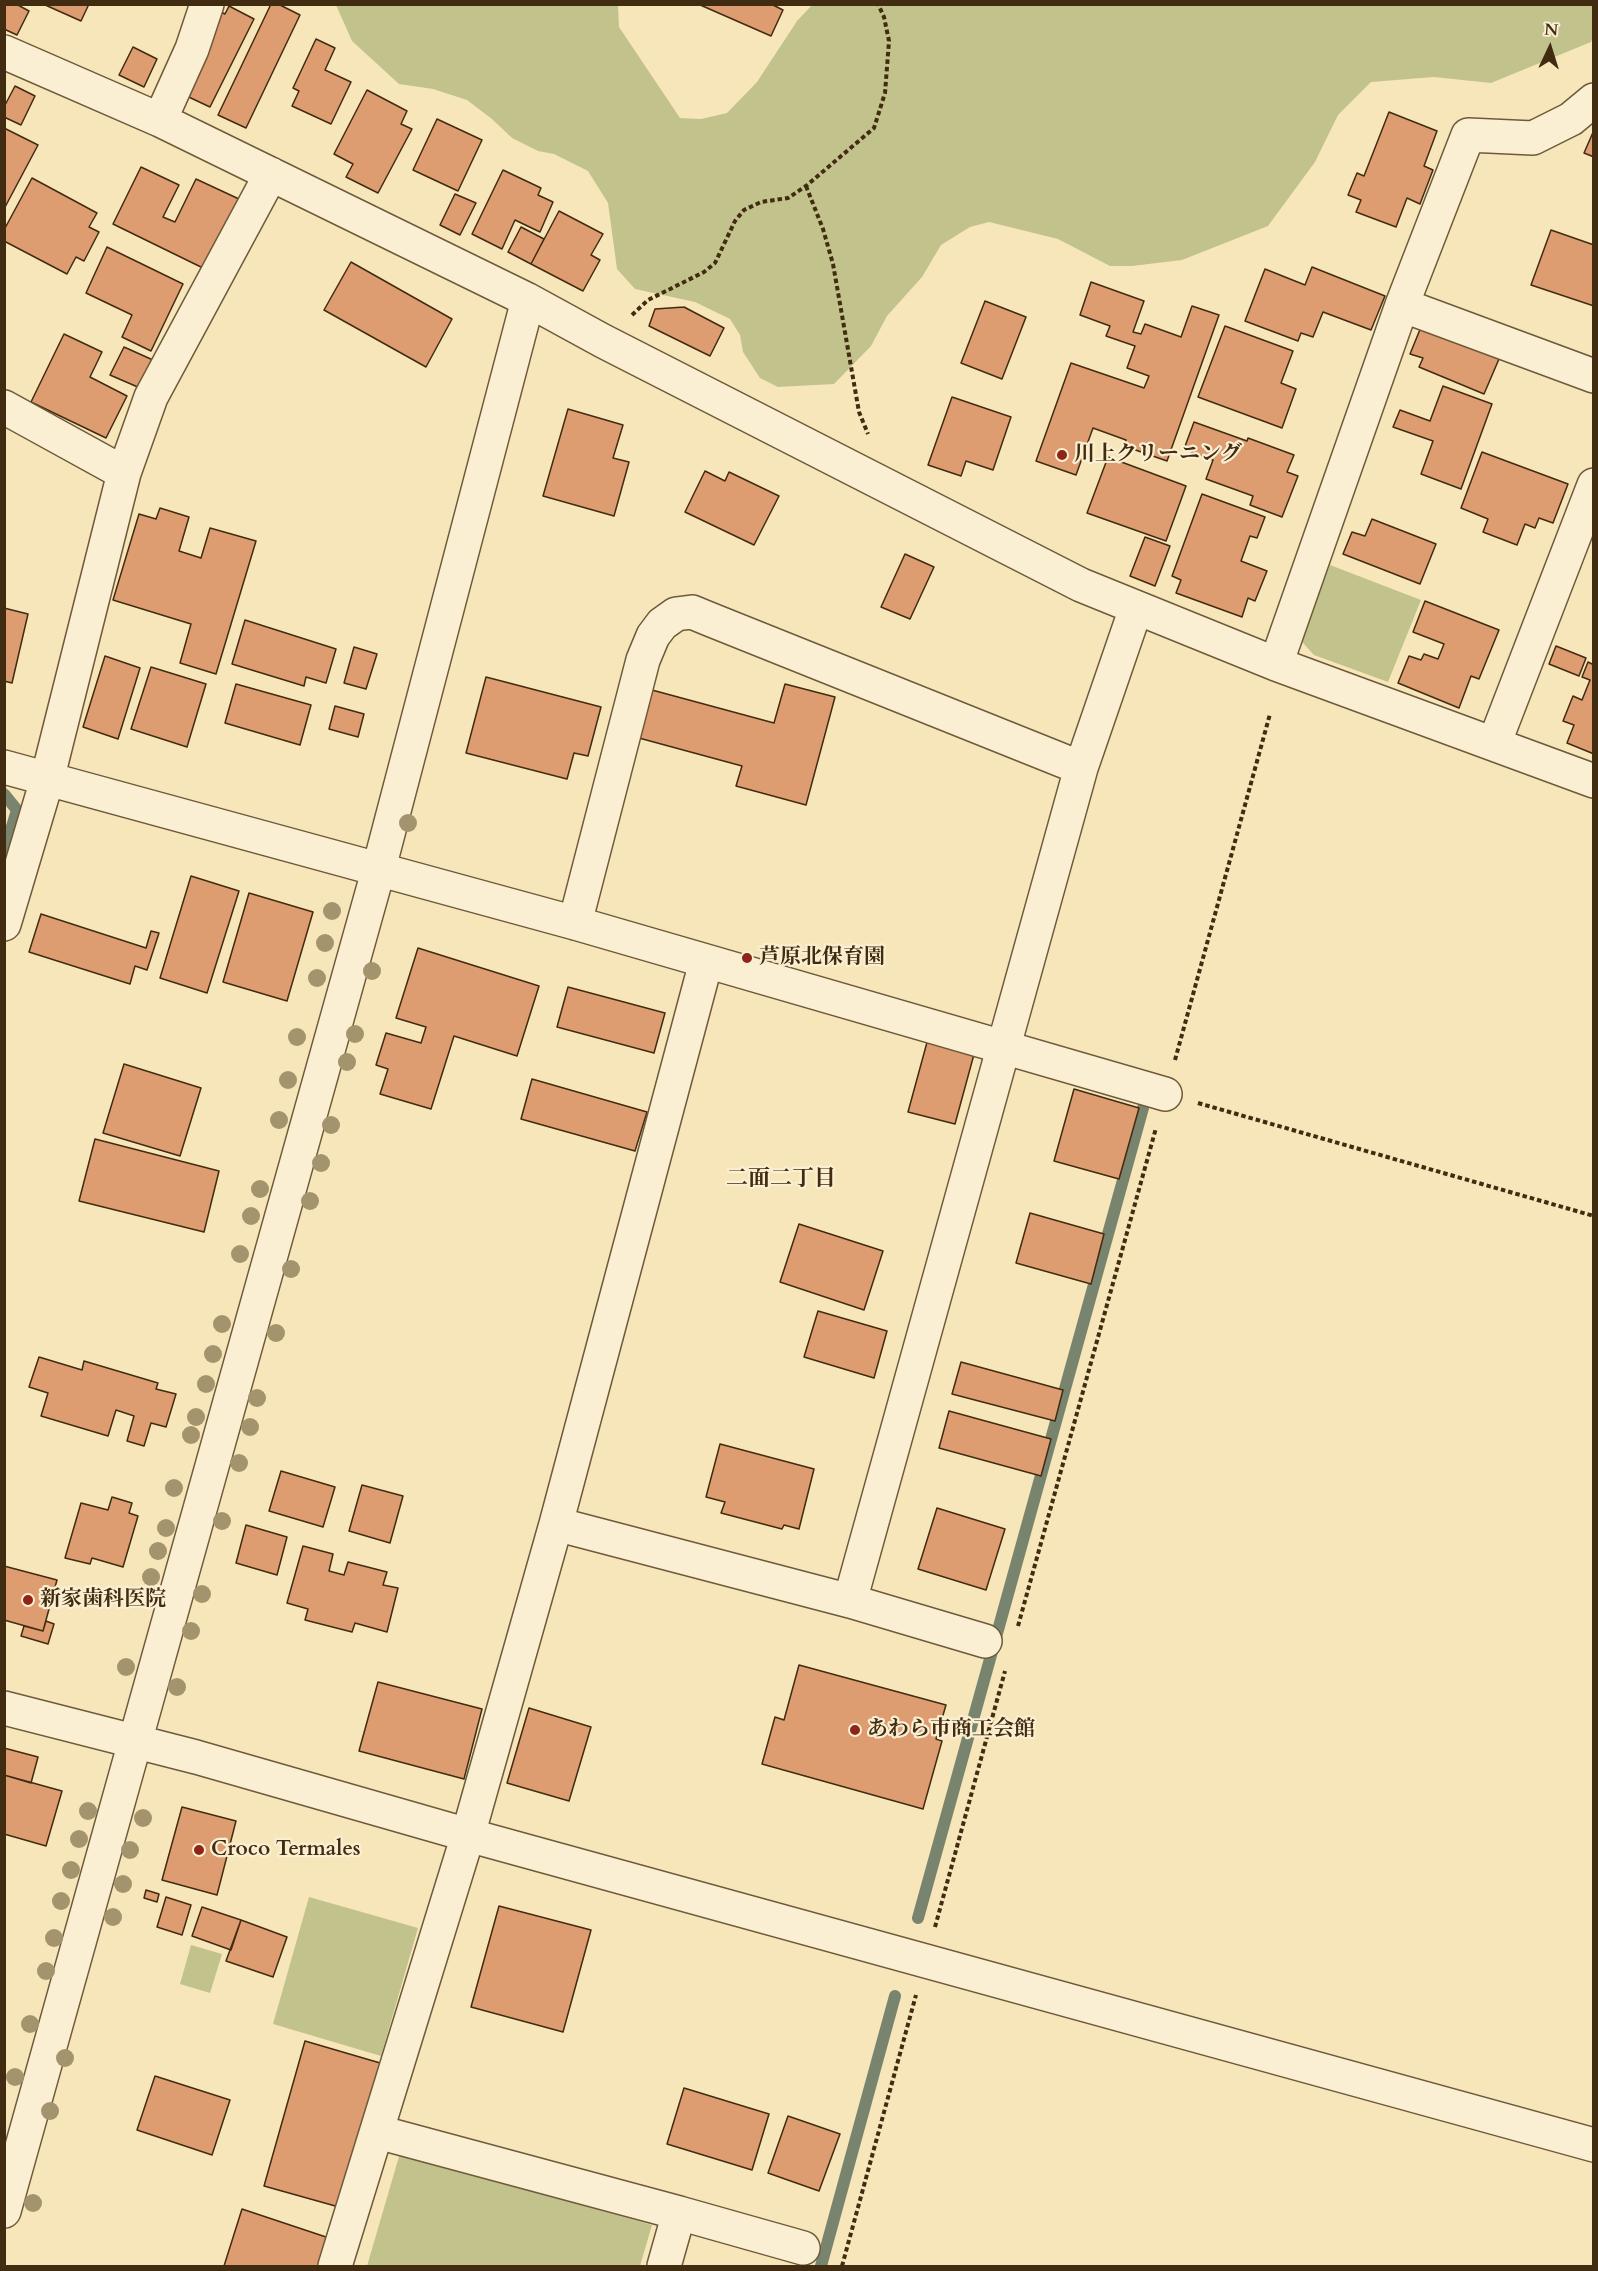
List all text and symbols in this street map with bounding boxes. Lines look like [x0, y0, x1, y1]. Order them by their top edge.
north arrow [1520, 18, 1580, 78]
text: N [1544, 19, 1559, 42]
place label: 川上クリーニング [1074, 442, 1242, 468]
marker: 川上クリーニング [1055, 448, 1069, 462]
place label: 芦原北保育園 [759, 945, 885, 971]
marker: 芦原北保育園 [740, 951, 754, 965]
district label: 二面二丁目 [726, 1167, 836, 1193]
place label: 新家歯科医院 [40, 1587, 166, 1613]
marker: 新家歯科医院 [21, 1593, 35, 1607]
place label: あわら市商工会館 [867, 1717, 1035, 1743]
marker: あわら市商工会館 [848, 1723, 862, 1737]
place label: Croco Termales [211, 1837, 361, 1863]
marker: Croco Termales [192, 1843, 206, 1857]

